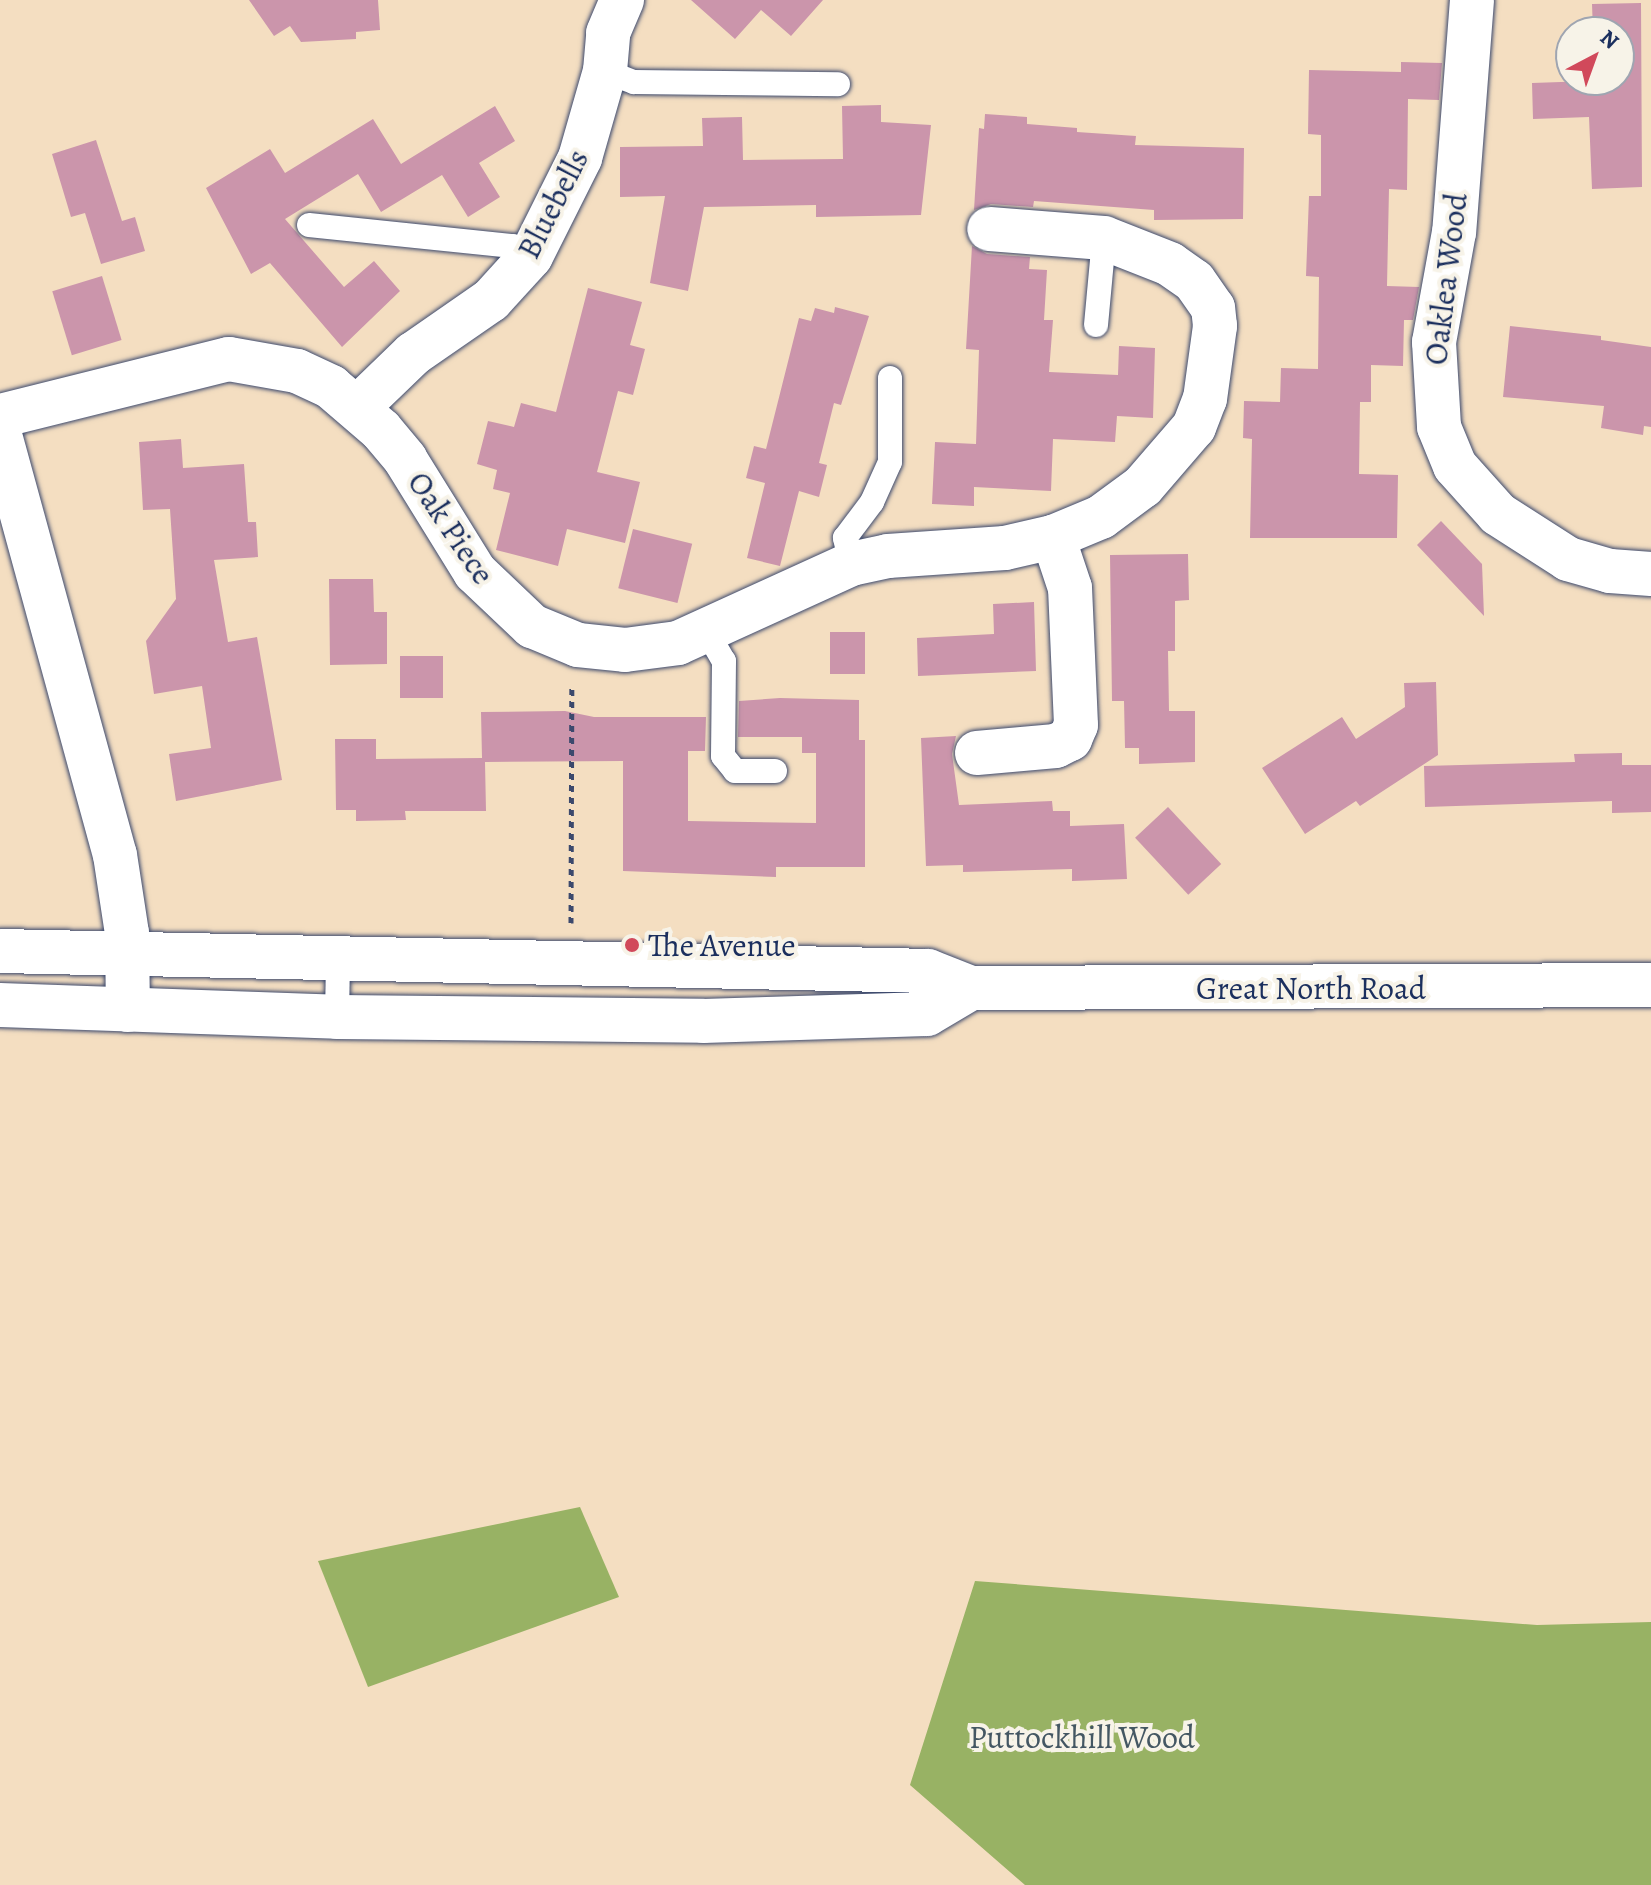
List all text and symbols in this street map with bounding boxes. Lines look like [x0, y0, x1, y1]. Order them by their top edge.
north arrow [1555, 16, 1635, 96]
text: N [1594, 23, 1625, 56]
street label: Bluebells [509, 143, 597, 265]
street label: Oaklea Wood [1416, 191, 1476, 367]
street label: Oak Piece [399, 464, 503, 592]
place label: The Avenue [648, 926, 796, 964]
marker: The Avenue [623, 936, 641, 954]
street label: Great North Road [1196, 969, 1426, 1007]
park label: Puttockhill Wood [969, 1718, 1195, 1756]

